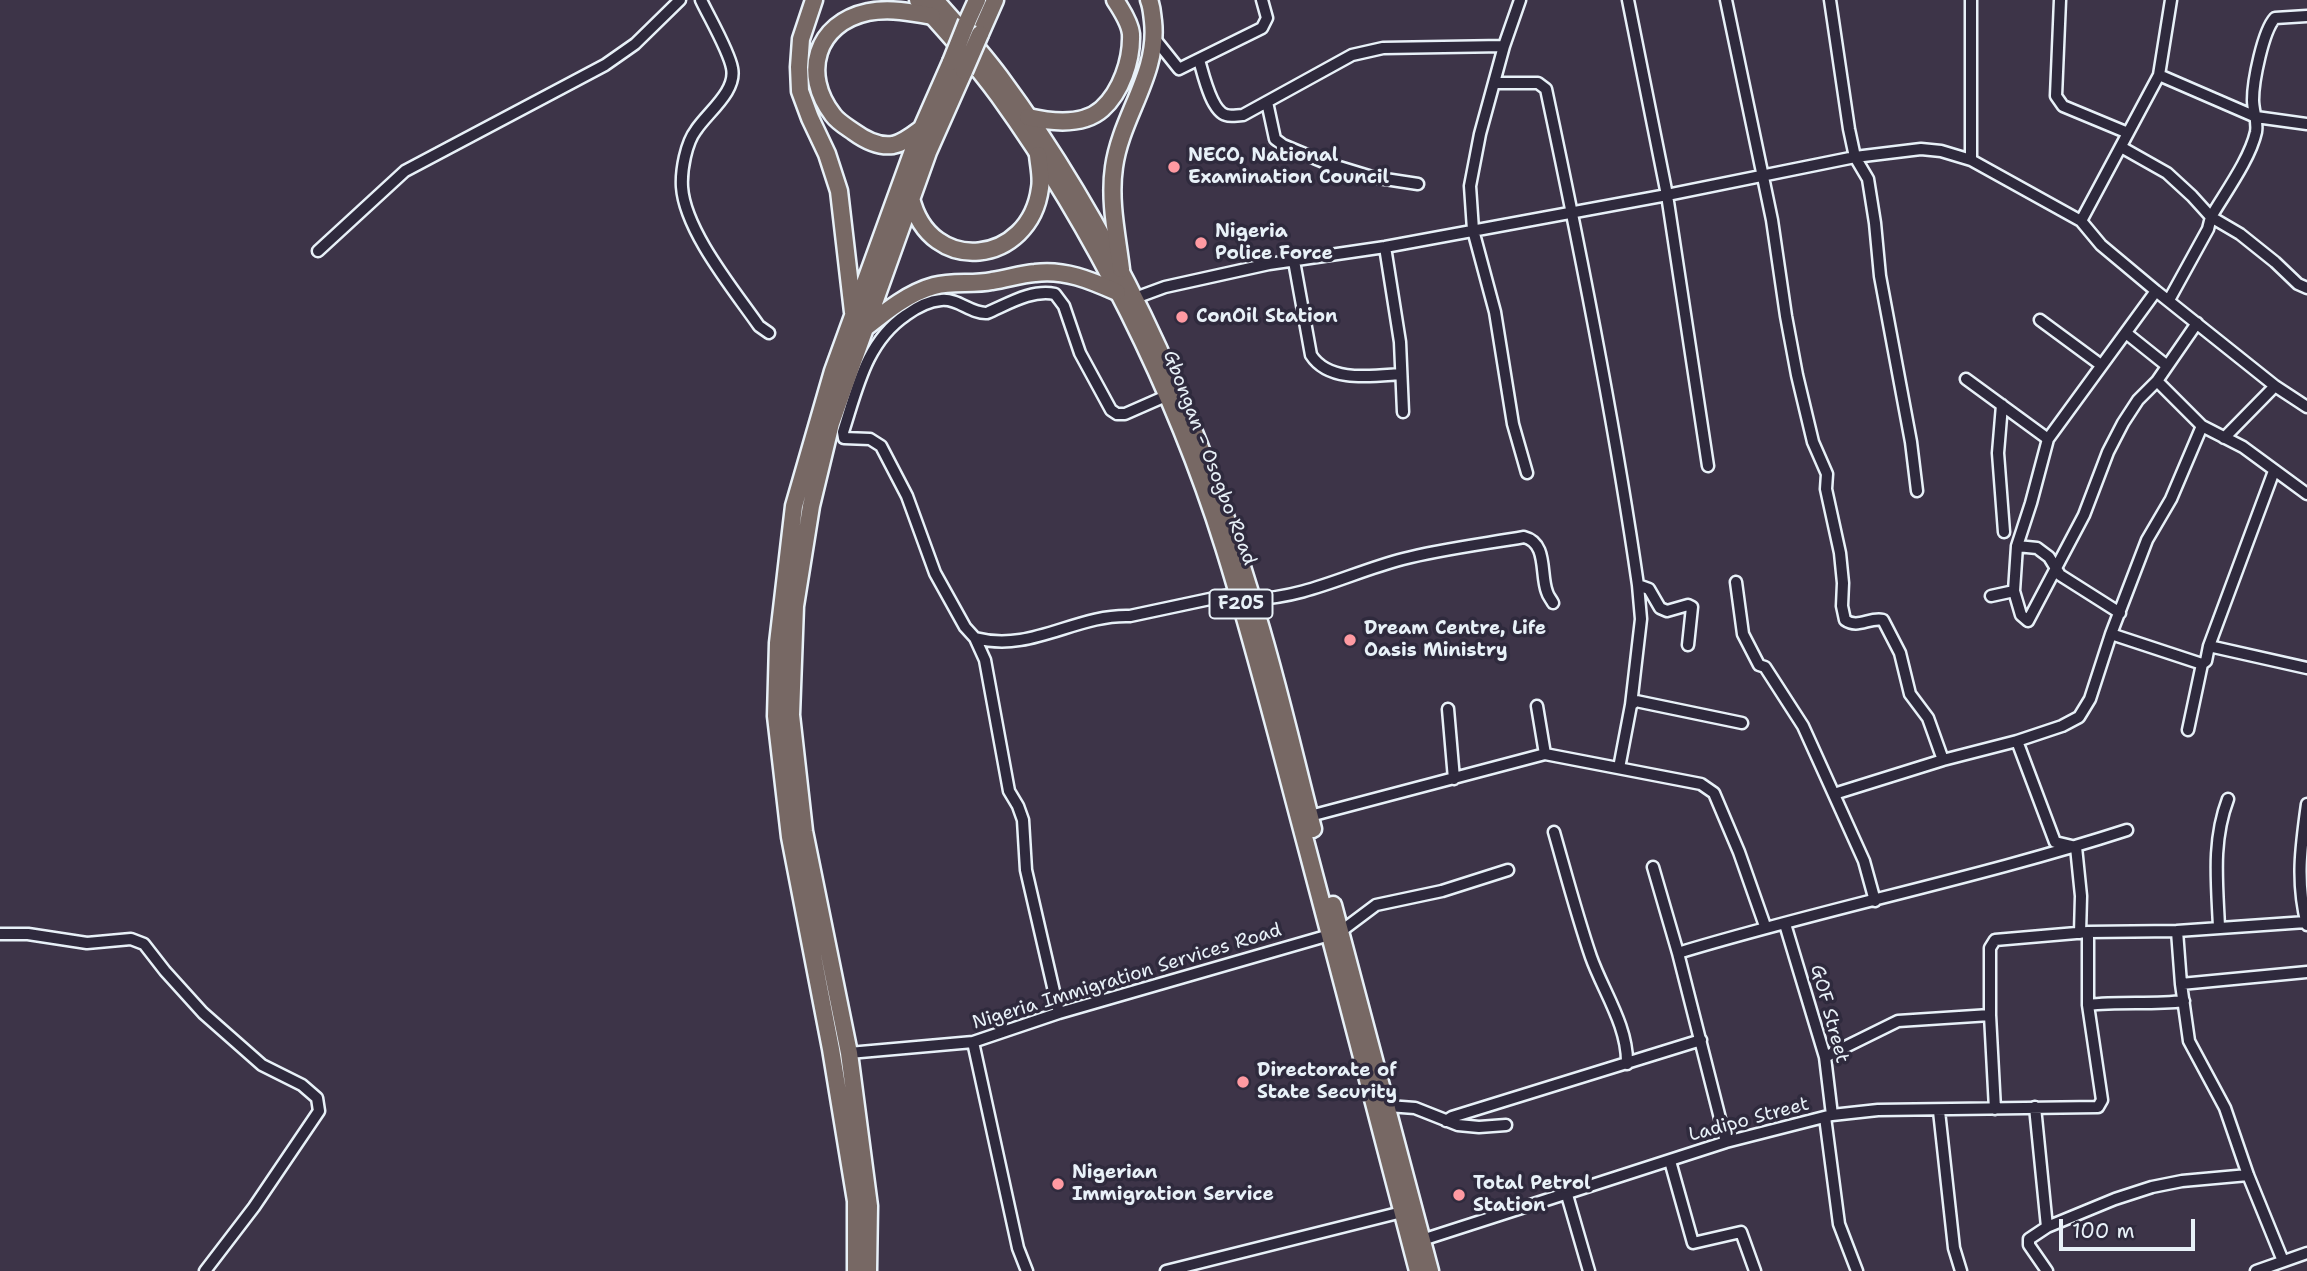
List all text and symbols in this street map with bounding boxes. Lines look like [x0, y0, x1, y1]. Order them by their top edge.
place label: NECO, National Examination Council [1188, 145, 1389, 189]
marker: NECO, National Examination Council [1166, 159, 1182, 175]
place label: Nigeria Police Force [1215, 221, 1333, 265]
marker: Nigeria Police Force [1193, 235, 1209, 251]
place label: ConOil Station [1196, 306, 1338, 328]
marker: ConOil Station [1174, 309, 1190, 325]
street label: Gbongan - Osogbo Road [1157, 347, 1261, 569]
road number: F205 [1210, 590, 1272, 618]
place label: Dream Centre, Life Oasis Ministry [1364, 618, 1546, 662]
marker: Dream Centre, Life Oasis Ministry [1342, 632, 1358, 648]
street label: Nigeria Immigration Services Road [970, 919, 1284, 1035]
street label: GOF Street [1805, 962, 1853, 1066]
place label: Directorate of State Security [1257, 1060, 1397, 1104]
marker: Directorate of State Security [1235, 1074, 1251, 1090]
street label: Ladipo Street [1686, 1093, 1812, 1147]
place label: Nigerian Immigration Service [1072, 1162, 1274, 1206]
place label: Total Petrol Station [1473, 1173, 1591, 1217]
marker: Nigerian Immigration Service [1050, 1176, 1066, 1192]
marker: Total Petrol Station [1451, 1187, 1467, 1203]
scale bar [2062, 1204, 2198, 1248]
text: 100 m [2072, 1217, 2135, 1245]

